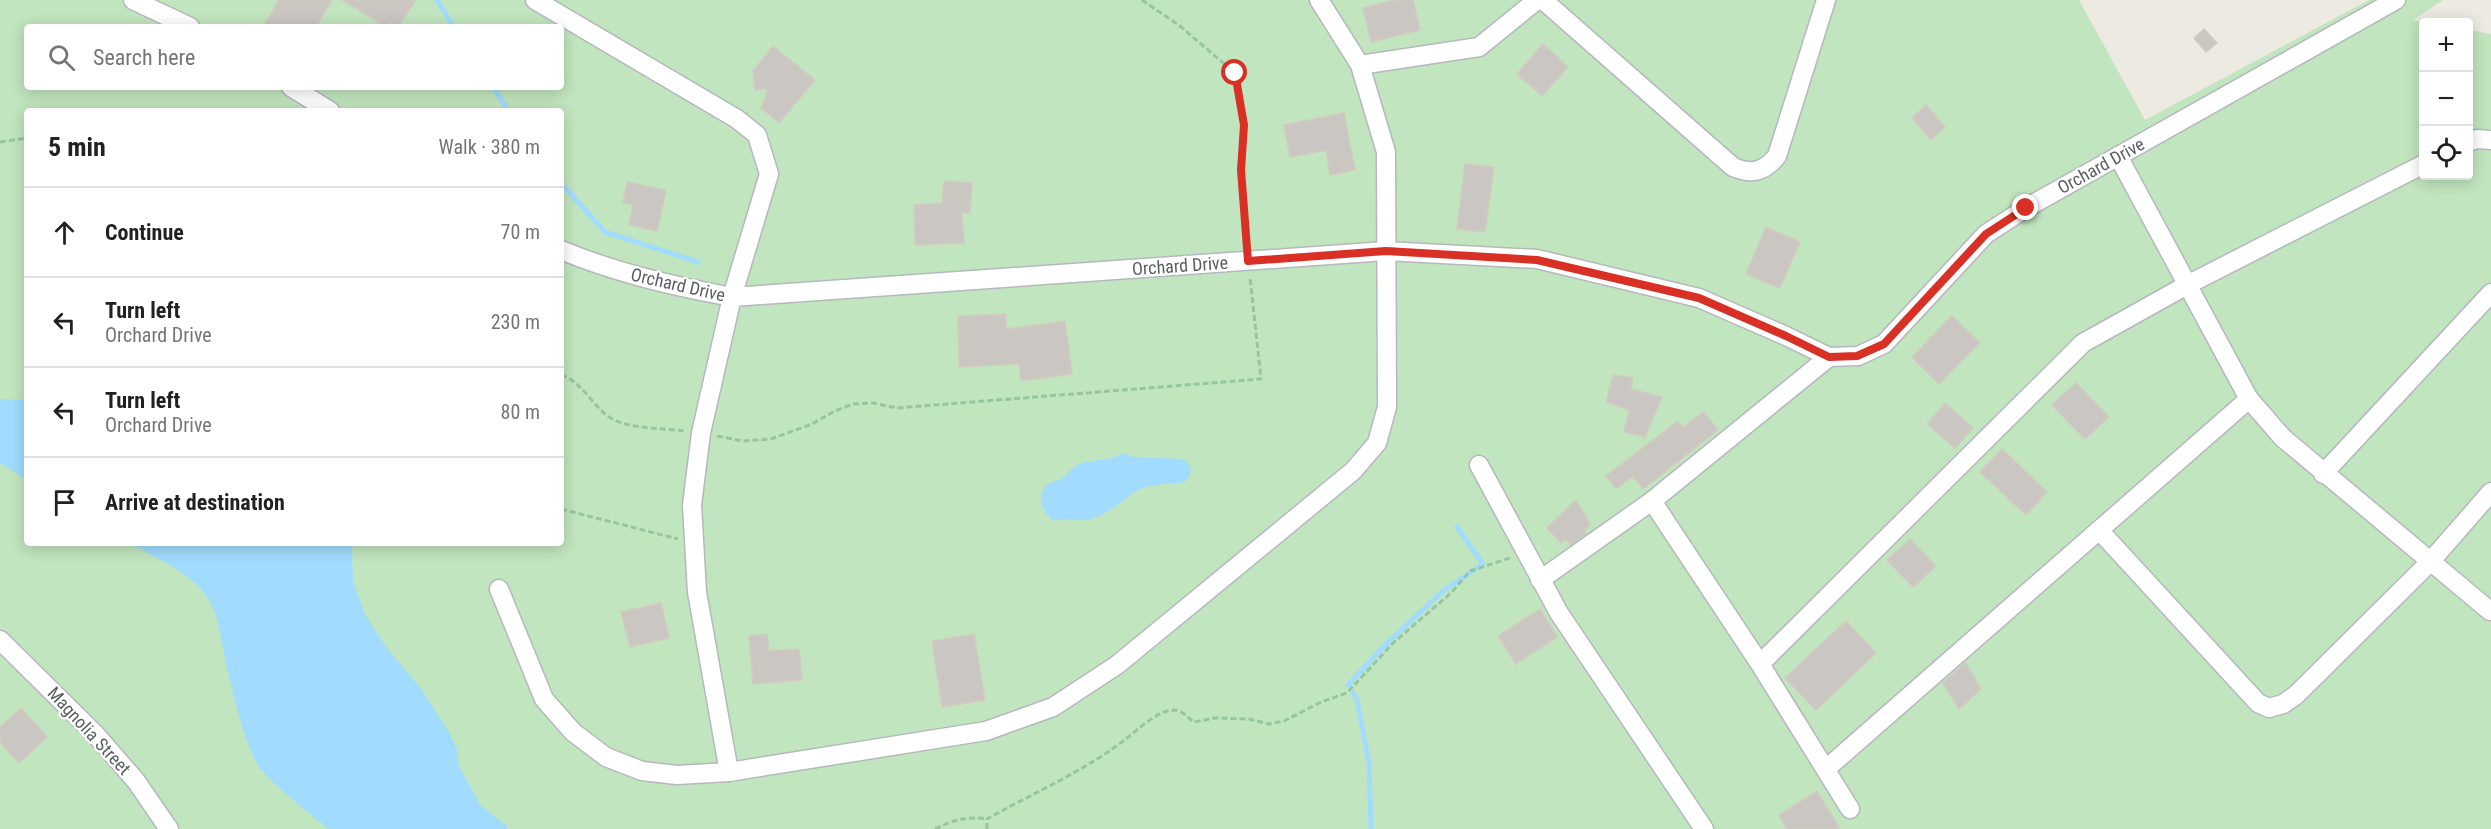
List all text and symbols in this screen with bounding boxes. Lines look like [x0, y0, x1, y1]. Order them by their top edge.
map controls [2419, 18, 2473, 180]
button: + [2419, 18, 2473, 72]
search box [24, 24, 564, 90]
icon: search [45, 41, 78, 74]
text: Search here [93, 45, 195, 70]
route start [1221, 59, 1247, 85]
button: − [2419, 72, 2473, 126]
button: locate [2419, 126, 2473, 180]
text: 5 min [48, 132, 106, 162]
street label: Orchard Drive [2054, 133, 2148, 198]
text: Walk · 380 m [439, 135, 540, 159]
route end [2012, 194, 2038, 220]
icon: ahead [48, 216, 81, 249]
text: Continue [105, 220, 184, 245]
text: 70 m [501, 220, 540, 244]
street label: Orchard Drive [1131, 252, 1229, 279]
street label: Orchard Drive [629, 263, 727, 306]
text: Turn left [105, 298, 180, 323]
icon: left [48, 306, 81, 339]
text: 230 m [491, 310, 540, 334]
text: Orchard Drive [105, 323, 212, 347]
text: Turn left [105, 388, 180, 413]
icon: left [48, 396, 81, 429]
text: 80 m [501, 400, 540, 424]
text: Orchard Drive [105, 413, 212, 437]
icon: arrive [48, 486, 81, 519]
text: Arrive at destination [105, 490, 285, 515]
street label: Magnolia Street [43, 683, 135, 779]

